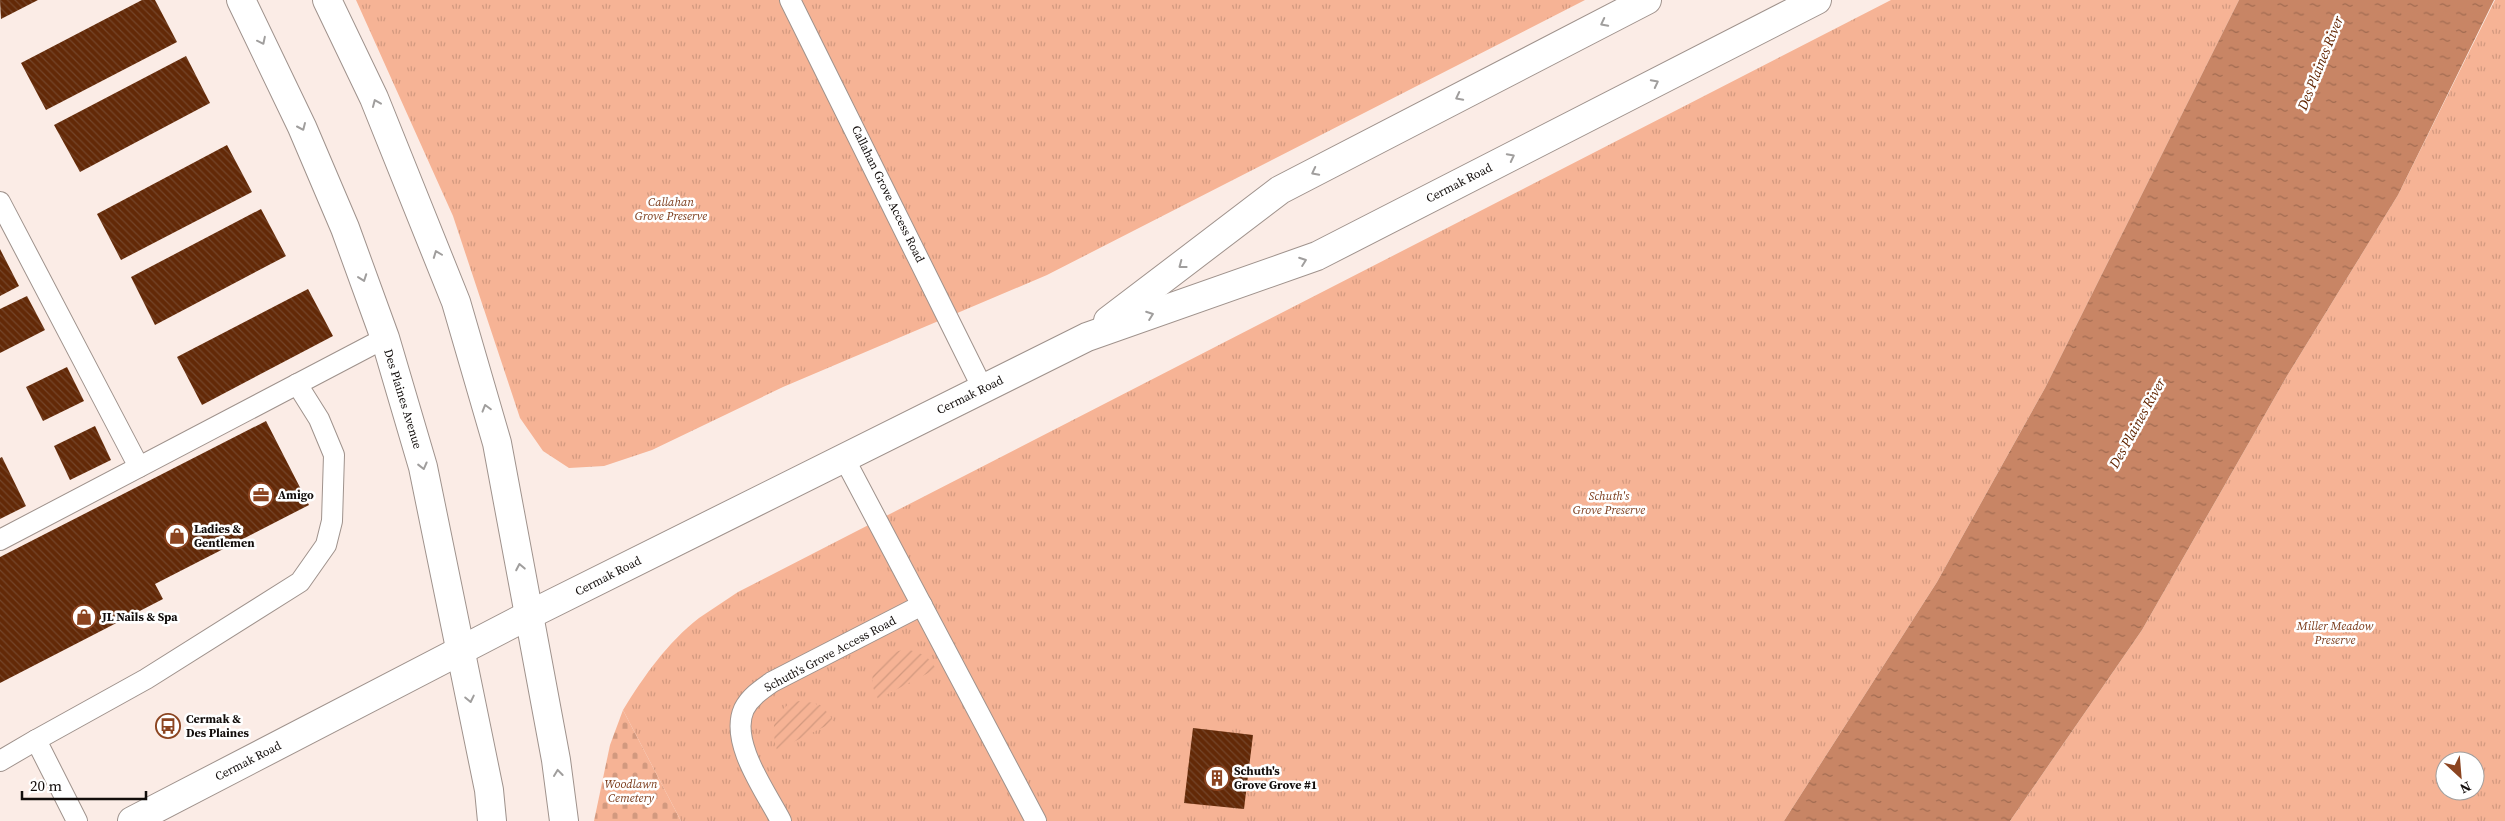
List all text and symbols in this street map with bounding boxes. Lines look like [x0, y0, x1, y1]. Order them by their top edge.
water label: Des Plaines River [2292, 12, 2348, 114]
one-way arrow [1600, 17, 1609, 27]
one-way arrow [256, 36, 267, 45]
one-way arrow [1650, 79, 1659, 89]
one-way arrow [1456, 91, 1465, 101]
one-way arrow [371, 99, 382, 108]
one-way arrow [296, 122, 307, 131]
street label: Callahan Grove Access Road [848, 123, 928, 265]
one-way arrow [1505, 153, 1514, 163]
street label: Cermak Road [1423, 159, 1495, 207]
one-way arrow [1311, 166, 1320, 176]
park label: Callahan Grove Preserve [635, 194, 707, 224]
one-way arrow [433, 250, 443, 259]
one-way arrow [1298, 257, 1307, 267]
one-way arrow [1178, 259, 1188, 268]
one-way arrow [357, 273, 367, 282]
one-way arrow [1145, 311, 1154, 321]
street label: Des Plaines Avenue [380, 347, 426, 451]
street label: Cermak Road [934, 372, 1006, 418]
water label: Des Plaines River [2103, 374, 2170, 473]
one-way arrow [482, 405, 492, 413]
one-way arrow [417, 462, 427, 470]
office icon: Amigo [248, 482, 274, 508]
place label: Amigo [278, 487, 314, 503]
park label: Schuth's Grove Preserve [1573, 488, 1645, 518]
place label: Ladies & Gentlemen [194, 521, 255, 551]
shop icon: Ladies & Gentlemen [164, 523, 190, 549]
street label: Cermak Road [572, 552, 644, 600]
one-way arrow [515, 563, 525, 572]
shop icon: JL Nails & Spa [71, 604, 97, 630]
place label: JL Nails & Spa [101, 609, 178, 625]
street label: Schuth's Grove Access Road [761, 612, 899, 696]
park label: Miller Meadow Preserve [2296, 618, 2374, 648]
one-way arrow [465, 695, 475, 704]
place label: Cermak & Des Plaines [186, 711, 249, 741]
bus stop icon: Cermak & Des Plaines [155, 713, 181, 739]
street label: Cermak Road [212, 737, 284, 785]
north arrow [2435, 751, 2485, 801]
place label: Schuth's Grove Grove #1 [1234, 763, 1317, 793]
building icon: Schuth's Grove Grove #1 [1204, 765, 1230, 791]
scale bar [22, 768, 146, 800]
one-way arrow [553, 768, 564, 776]
text: 20 m [30, 775, 62, 796]
park label: Woodlawn Cemetery [605, 776, 658, 806]
text: N [2457, 776, 2475, 799]

